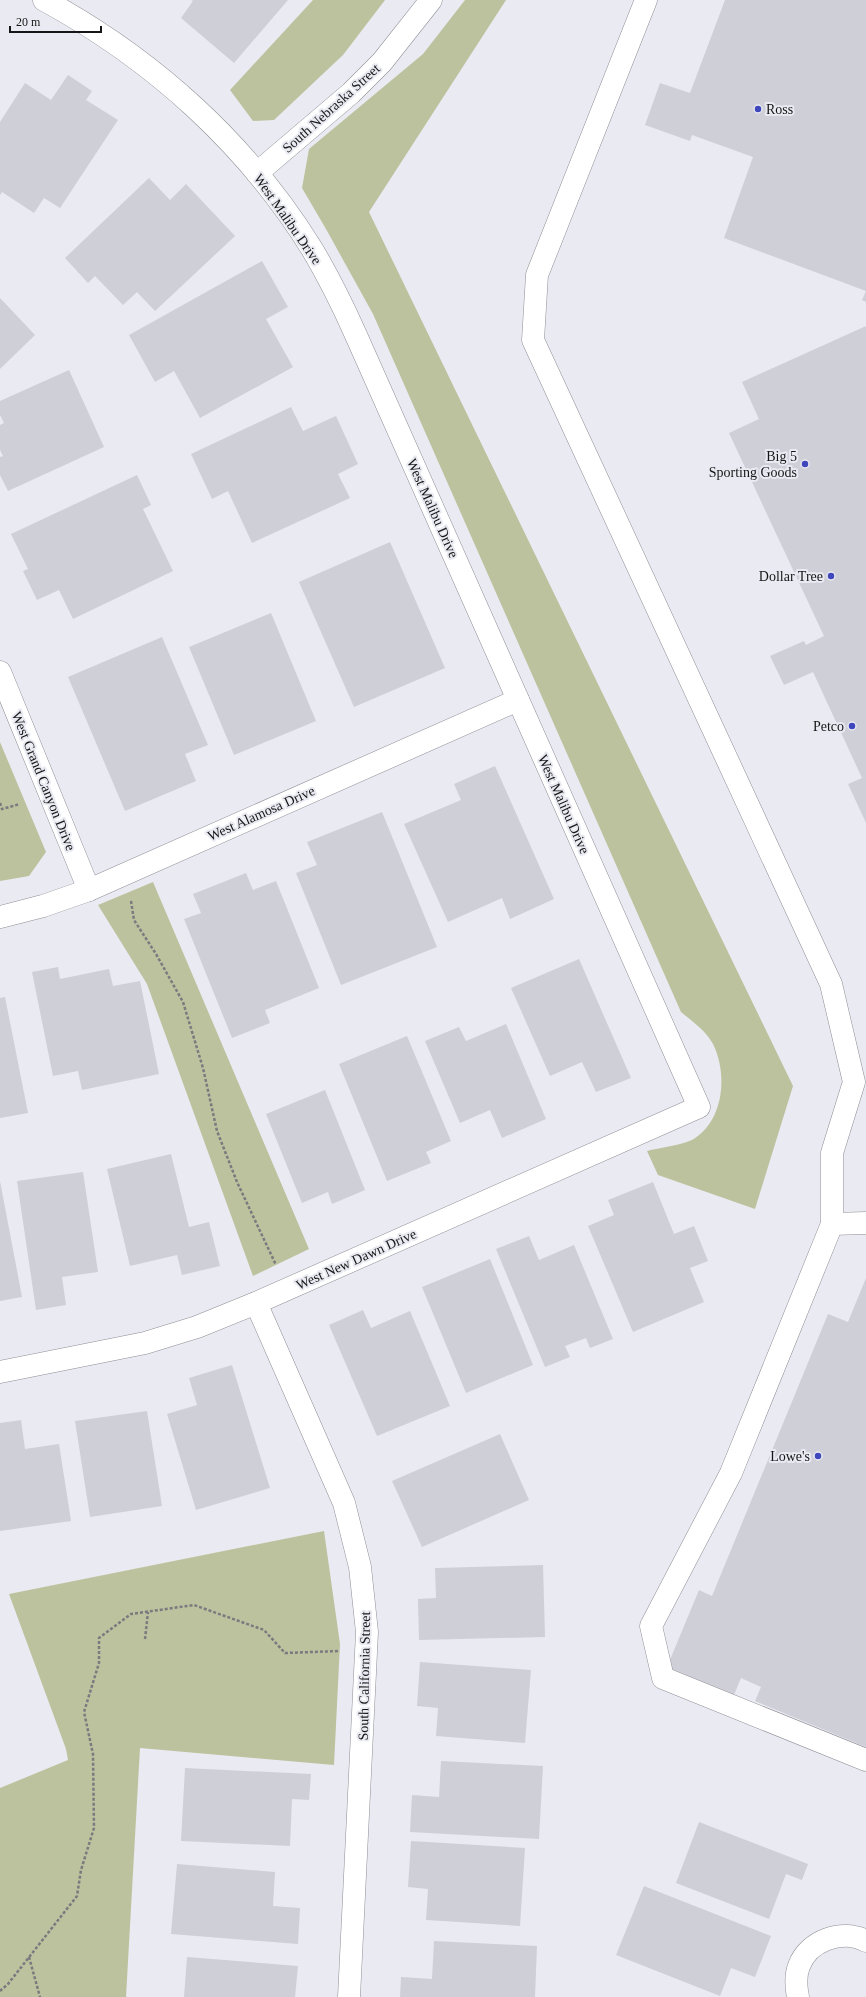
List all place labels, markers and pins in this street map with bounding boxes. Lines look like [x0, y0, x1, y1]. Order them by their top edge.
place label: Ross [766, 102, 793, 117]
marker: Ross [753, 104, 763, 114]
place label: Big 5 Sporting Goods [709, 449, 797, 480]
marker: Big 5 Sporting Goods [800, 459, 810, 469]
place label: Dollar Tree [759, 569, 823, 584]
marker: Dollar Tree [826, 571, 836, 581]
place label: Petco [813, 719, 844, 734]
marker: Petco [847, 721, 857, 731]
place label: Lowe's [770, 1449, 810, 1464]
marker: Lowe's [813, 1451, 823, 1461]

